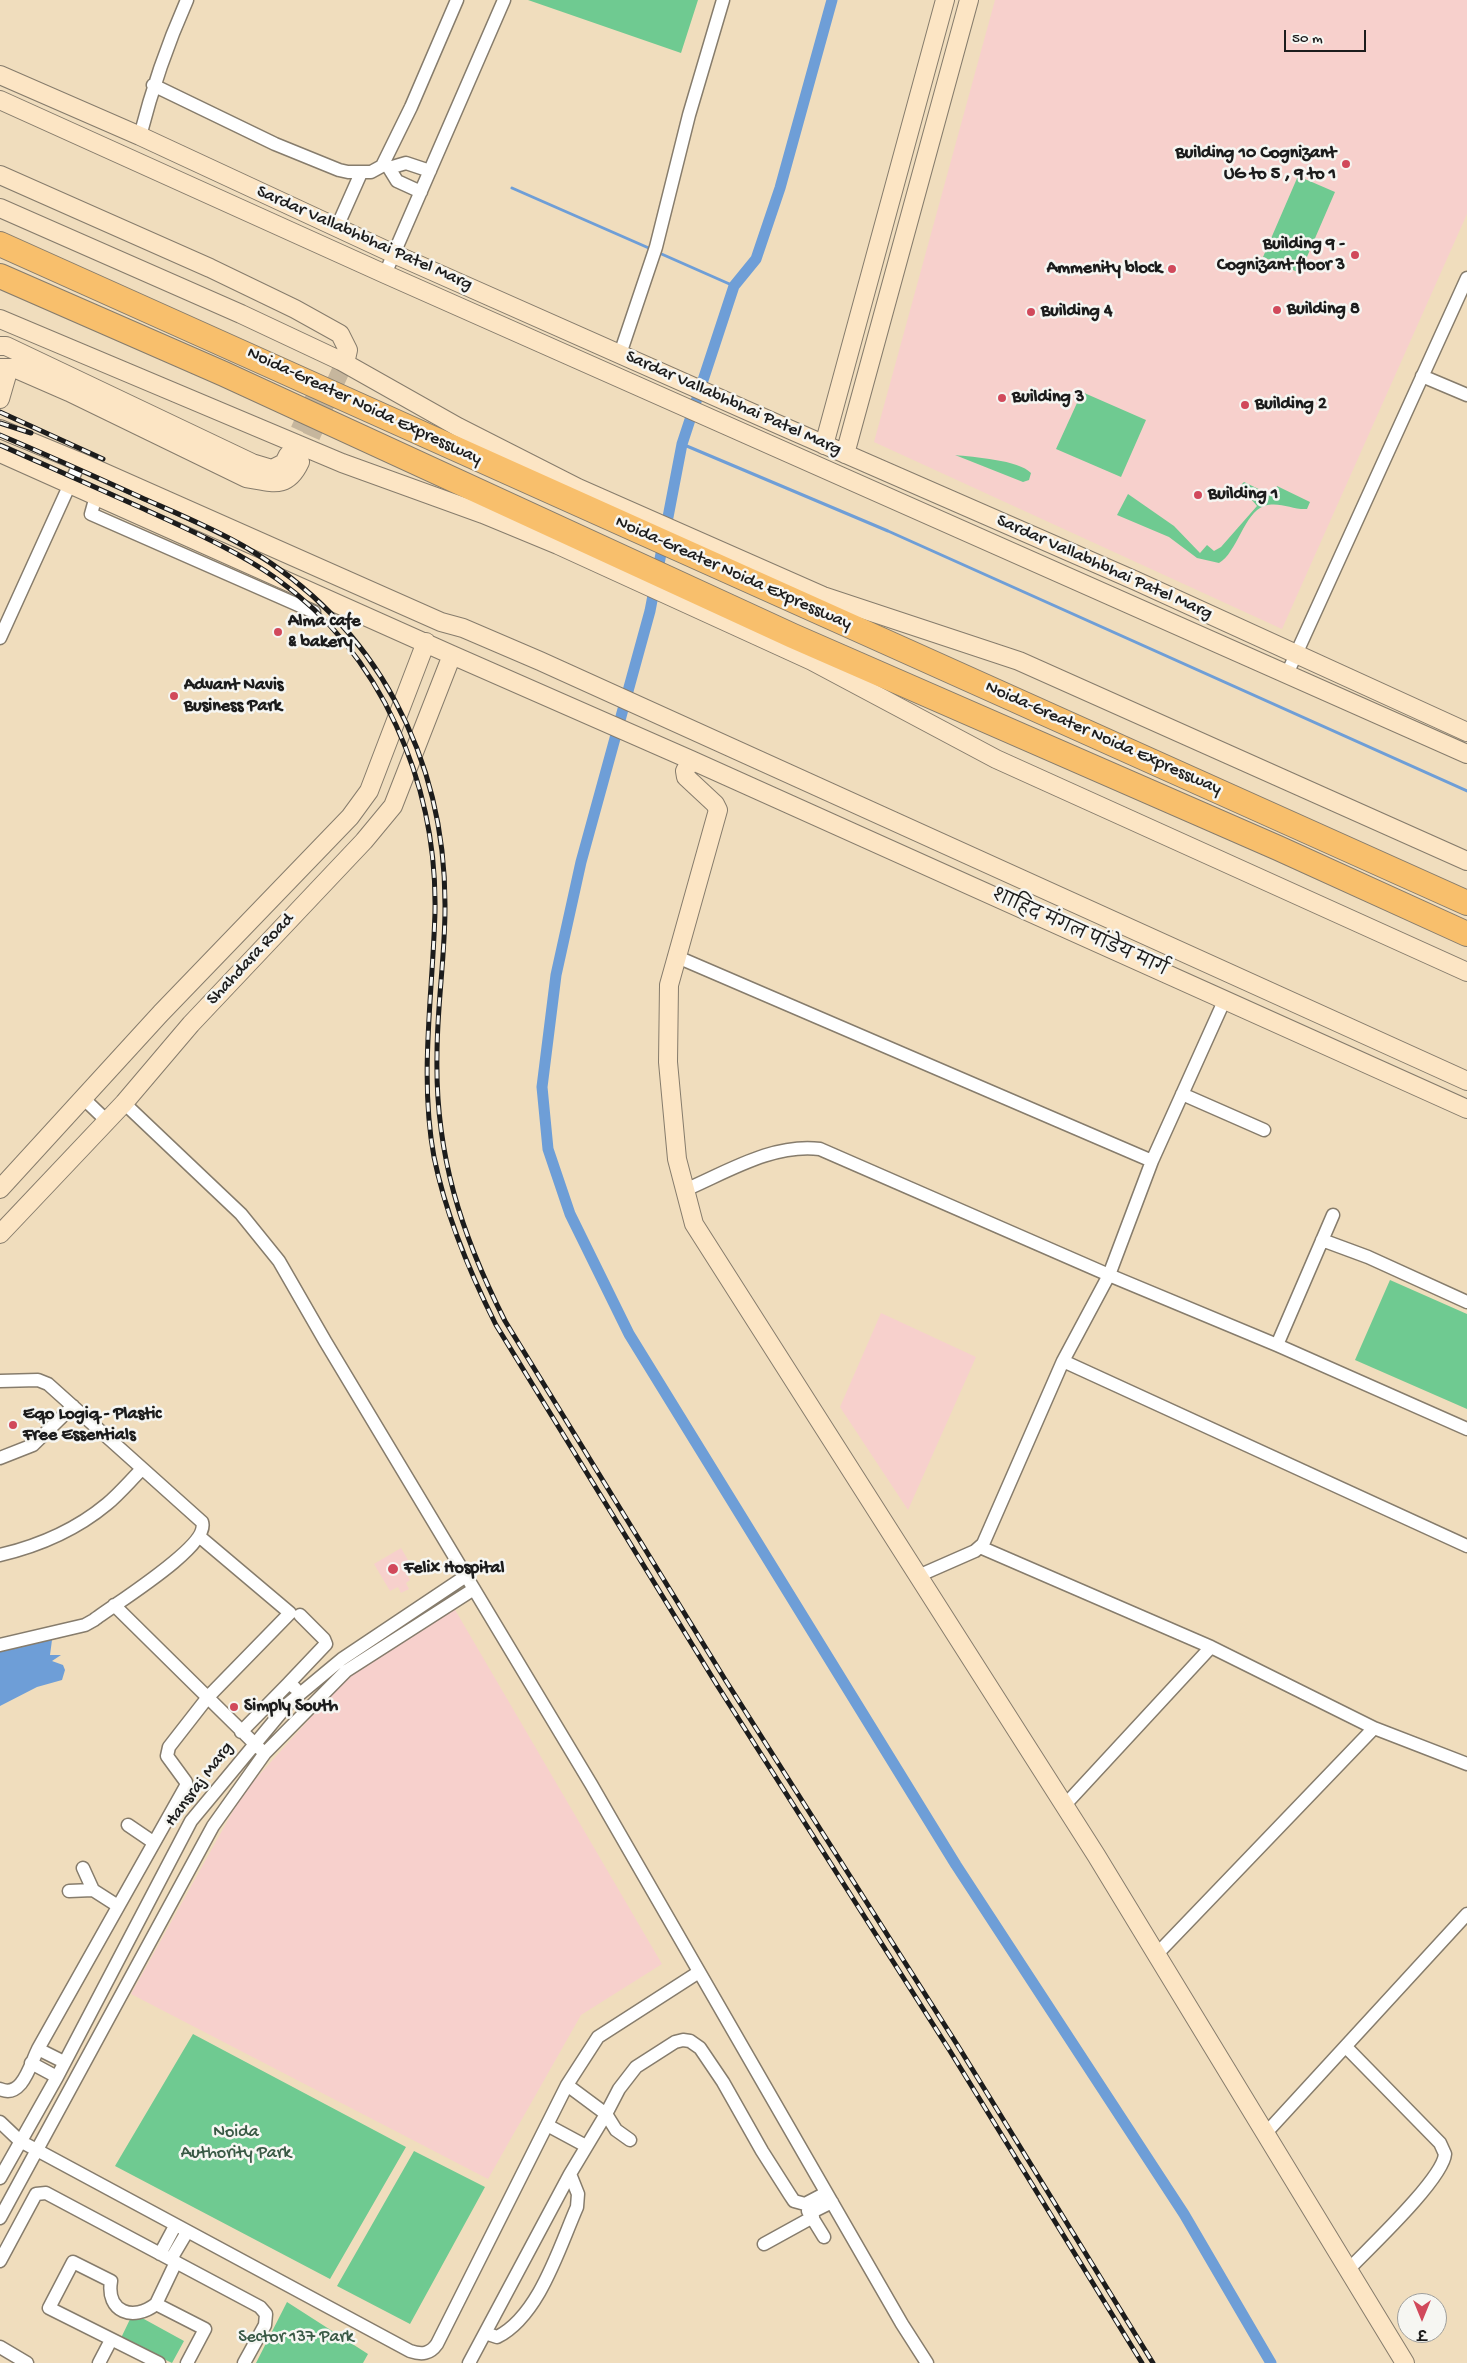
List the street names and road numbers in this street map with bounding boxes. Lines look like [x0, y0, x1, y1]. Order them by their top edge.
street label: Sardar Vallabhbhai Patel Marg [253, 182, 475, 296]
street label: Noida-Greater Noida Expressway [243, 343, 485, 471]
street label: Sardar Vallabhbhai Patel Marg [622, 347, 844, 461]
street label: Sardar Vallabhbhai Patel Marg [993, 511, 1215, 625]
street label: Noida-Greater Noida Expressway [611, 512, 855, 636]
street label: Noida-Greater Noida Expressway [981, 677, 1225, 801]
street label: शाहिद मंगल पांडेय मार्ग [988, 885, 1170, 983]
street label: Shahdara Road [203, 909, 299, 1011]
street label: Hansraj Marg [161, 1738, 239, 1832]

